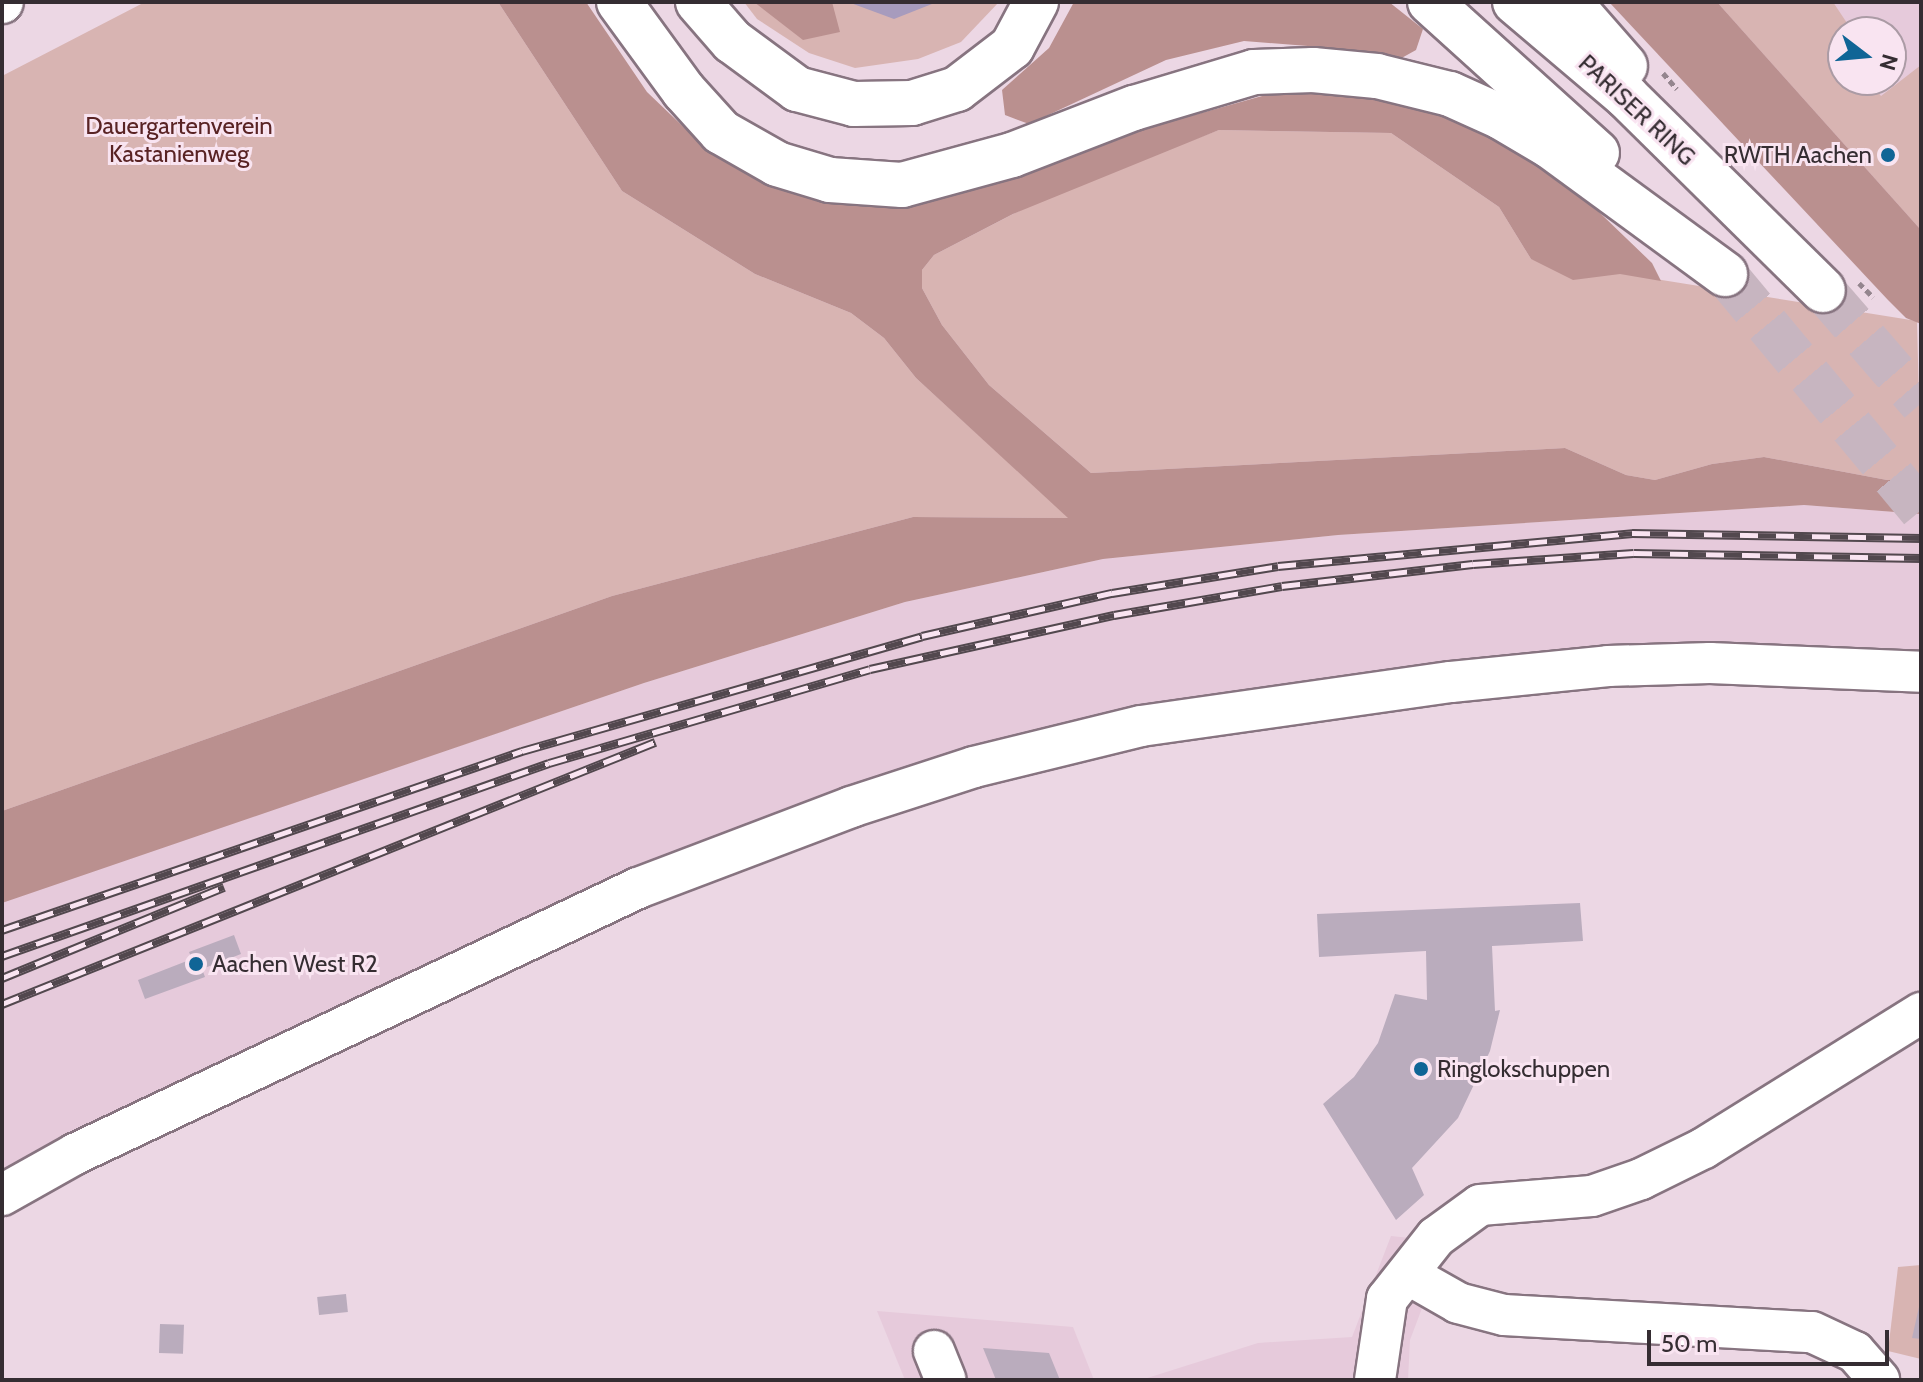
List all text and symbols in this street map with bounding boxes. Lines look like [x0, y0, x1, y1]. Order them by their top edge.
north arrow [1827, 16, 1907, 96]
street label: PARISER RING [1573, 49, 1701, 171]
text: N [1874, 51, 1904, 73]
park label: Dauergartenverein Kastanienweg [85, 112, 273, 168]
place label: RWTH Aachen [1724, 141, 1872, 169]
marker: RWTH Aachen [1879, 146, 1897, 164]
place label: Aachen West R2 [212, 950, 378, 978]
marker: Aachen West R2 [187, 955, 205, 973]
place label: Ringlokschuppen [1437, 1055, 1610, 1083]
marker: Ringlokschuppen [1412, 1060, 1430, 1078]
scale bar [1651, 1314, 1893, 1364]
text: 50 m [1661, 1329, 1717, 1358]

